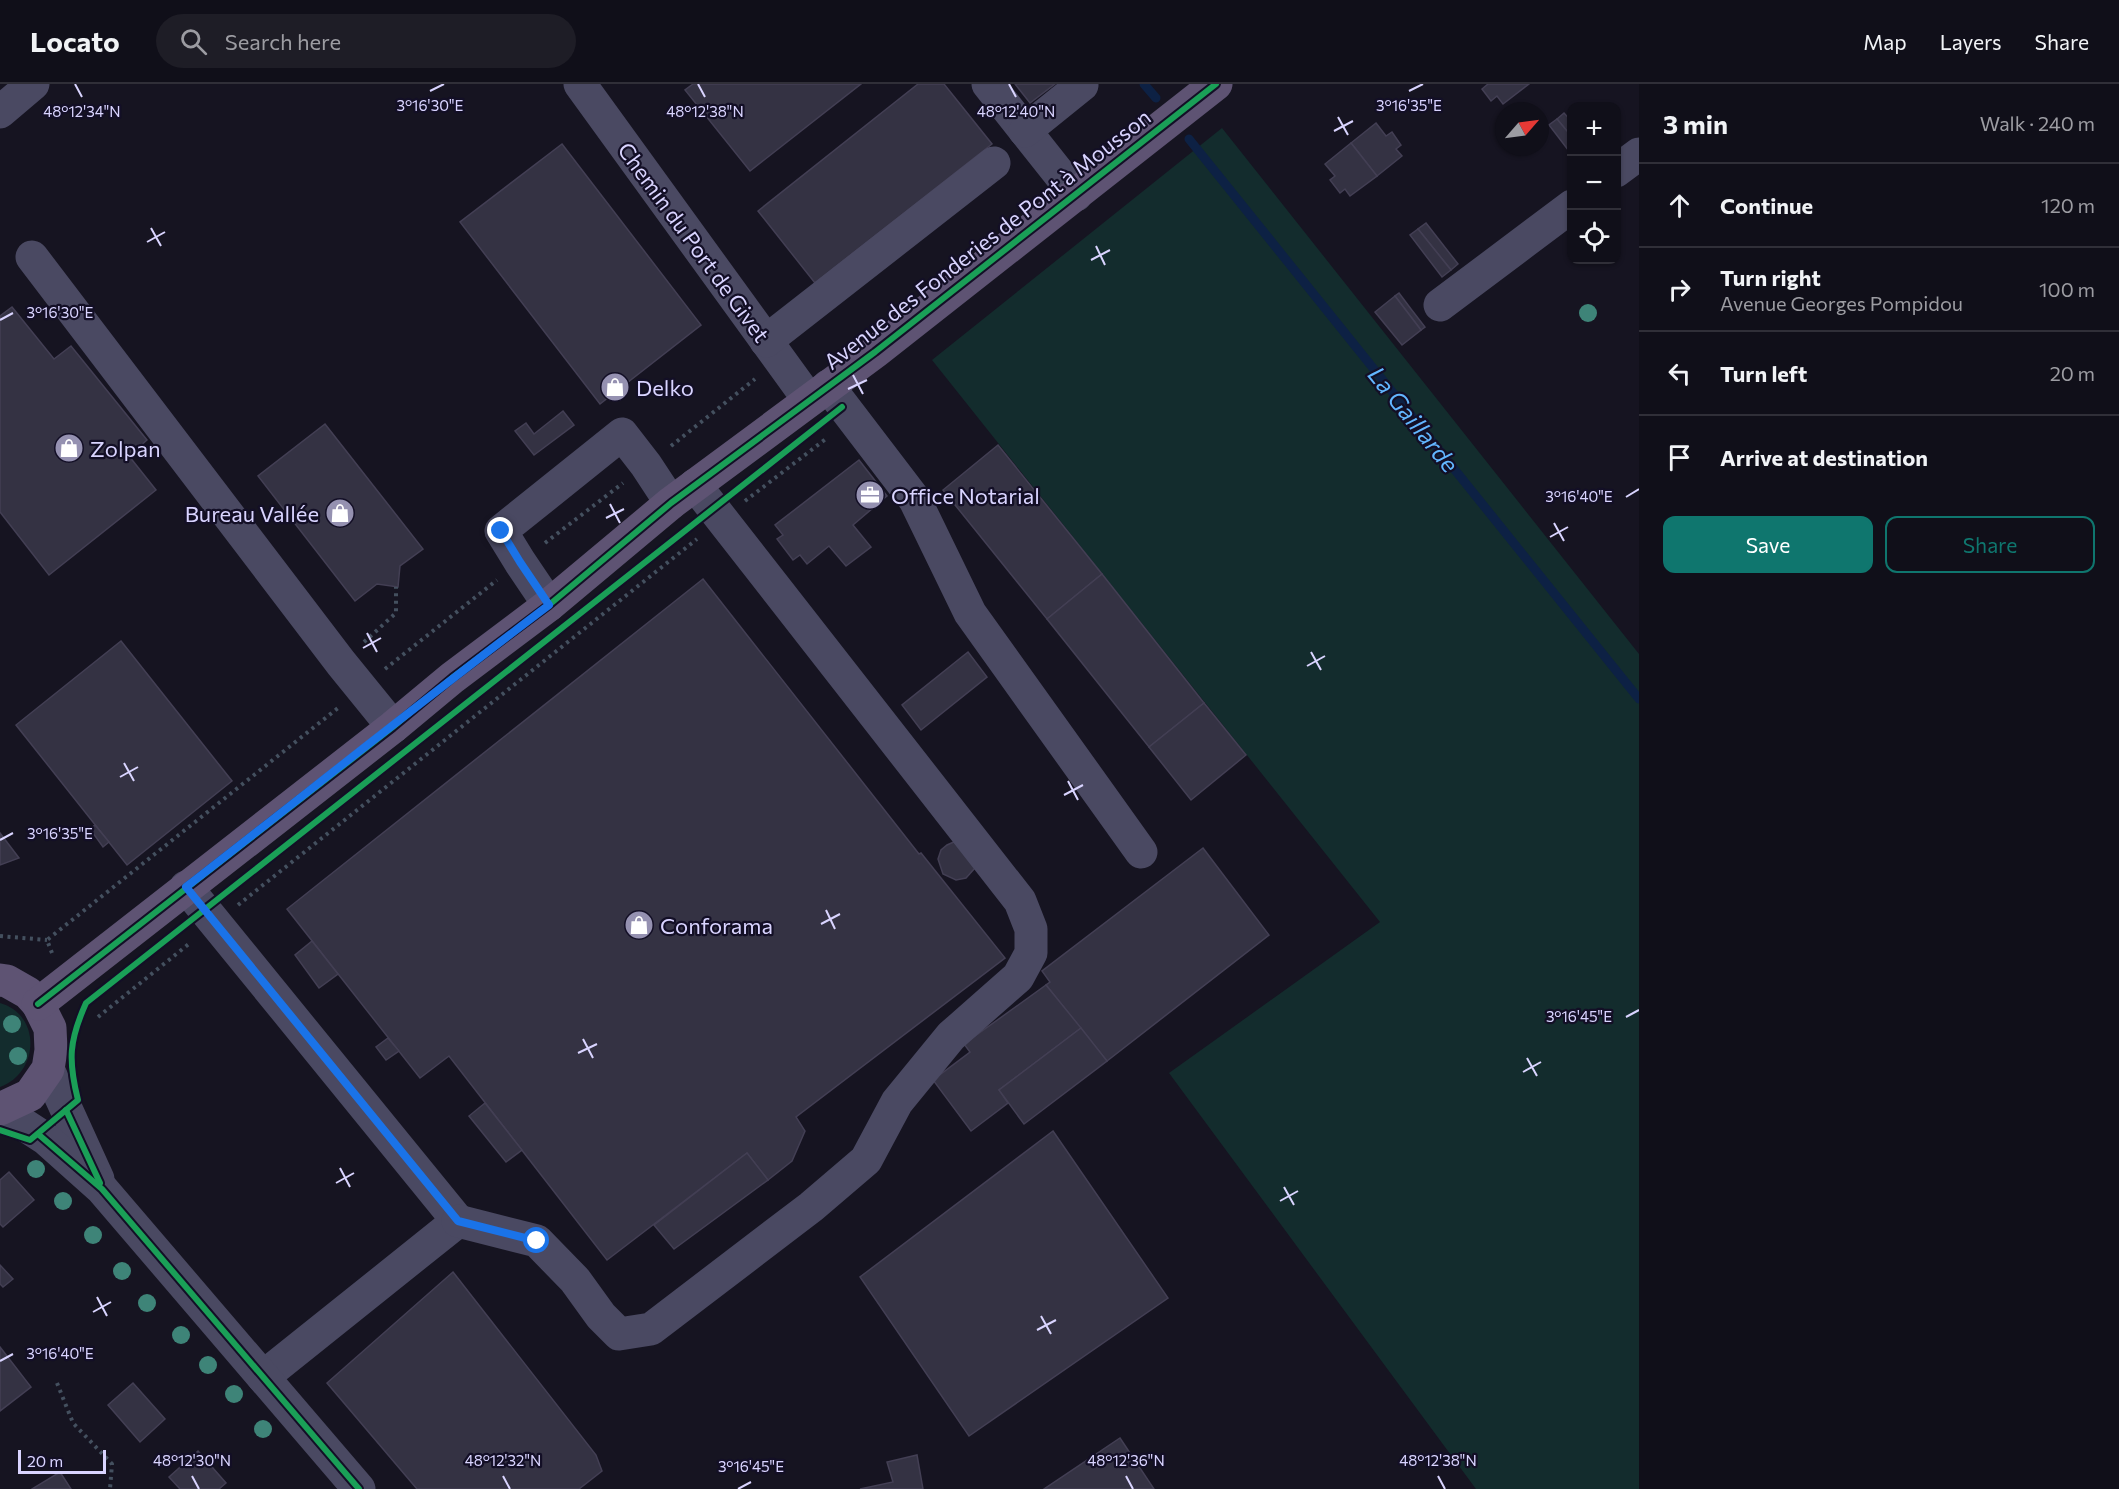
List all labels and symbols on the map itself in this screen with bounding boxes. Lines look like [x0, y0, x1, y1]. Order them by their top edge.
text: 3°16'30"E [397, 96, 464, 114]
text: 3°16'35"E [1376, 96, 1442, 114]
text: 48°12'34"N [43, 102, 121, 120]
text: 48°12'38"N [666, 102, 744, 120]
text: 48°12'40"N [977, 102, 1055, 120]
north arrow [1495, 102, 1549, 156]
street label: Avenue des Fonderies de Pont à Mousson [818, 103, 1156, 375]
street label: Chemin du Port de Givet [612, 137, 776, 347]
text: 3°16'30"E [27, 303, 94, 321]
water label: La Gaillarde [1363, 360, 1466, 478]
shop icon: Delko [599, 371, 631, 403]
place label: Delko [636, 374, 694, 401]
shop icon: Zolpan [53, 432, 85, 464]
place label: Zolpan [90, 435, 161, 462]
office icon: Office Notarial [854, 479, 886, 511]
place label: Office Notarial [891, 482, 1040, 509]
text: 3°16'40"E [1545, 487, 1613, 505]
shop icon: Bureau Vallée [324, 497, 356, 529]
place label: Bureau Vallée [185, 500, 319, 527]
route end [487, 517, 513, 543]
text: 3°16'35"E [27, 824, 93, 842]
shop icon: Conforama [623, 909, 655, 941]
place label: Conforama [660, 912, 773, 939]
text: 3°16'45"E [1546, 1007, 1612, 1025]
route start [523, 1227, 549, 1253]
text: 3°16'40"E [26, 1344, 94, 1362]
scale bar [18, 1447, 106, 1474]
text: 48°12'30"N [153, 1451, 231, 1469]
text: 48°12'32"N [465, 1451, 541, 1469]
text: 48°12'36"N [1087, 1451, 1165, 1469]
text: 48°12'38"N [1399, 1451, 1477, 1469]
text: 3°16'45"E [718, 1457, 784, 1475]

